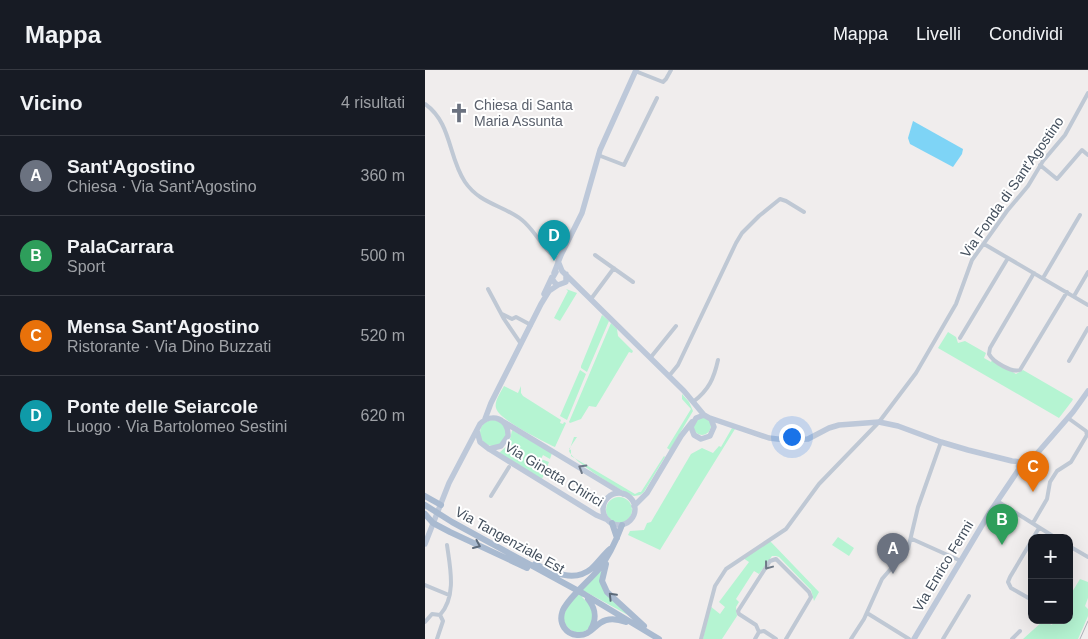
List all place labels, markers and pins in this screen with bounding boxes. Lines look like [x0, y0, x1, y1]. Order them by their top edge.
place label: Chiesa di Santa Maria Assunta [474, 97, 573, 129]
church icon: Chiesa di Santa Maria Assunta [448, 102, 470, 124]
pin: D [538, 220, 570, 261]
pin: C [1017, 451, 1049, 492]
pin: B [986, 504, 1018, 545]
pin: A [877, 533, 909, 574]

